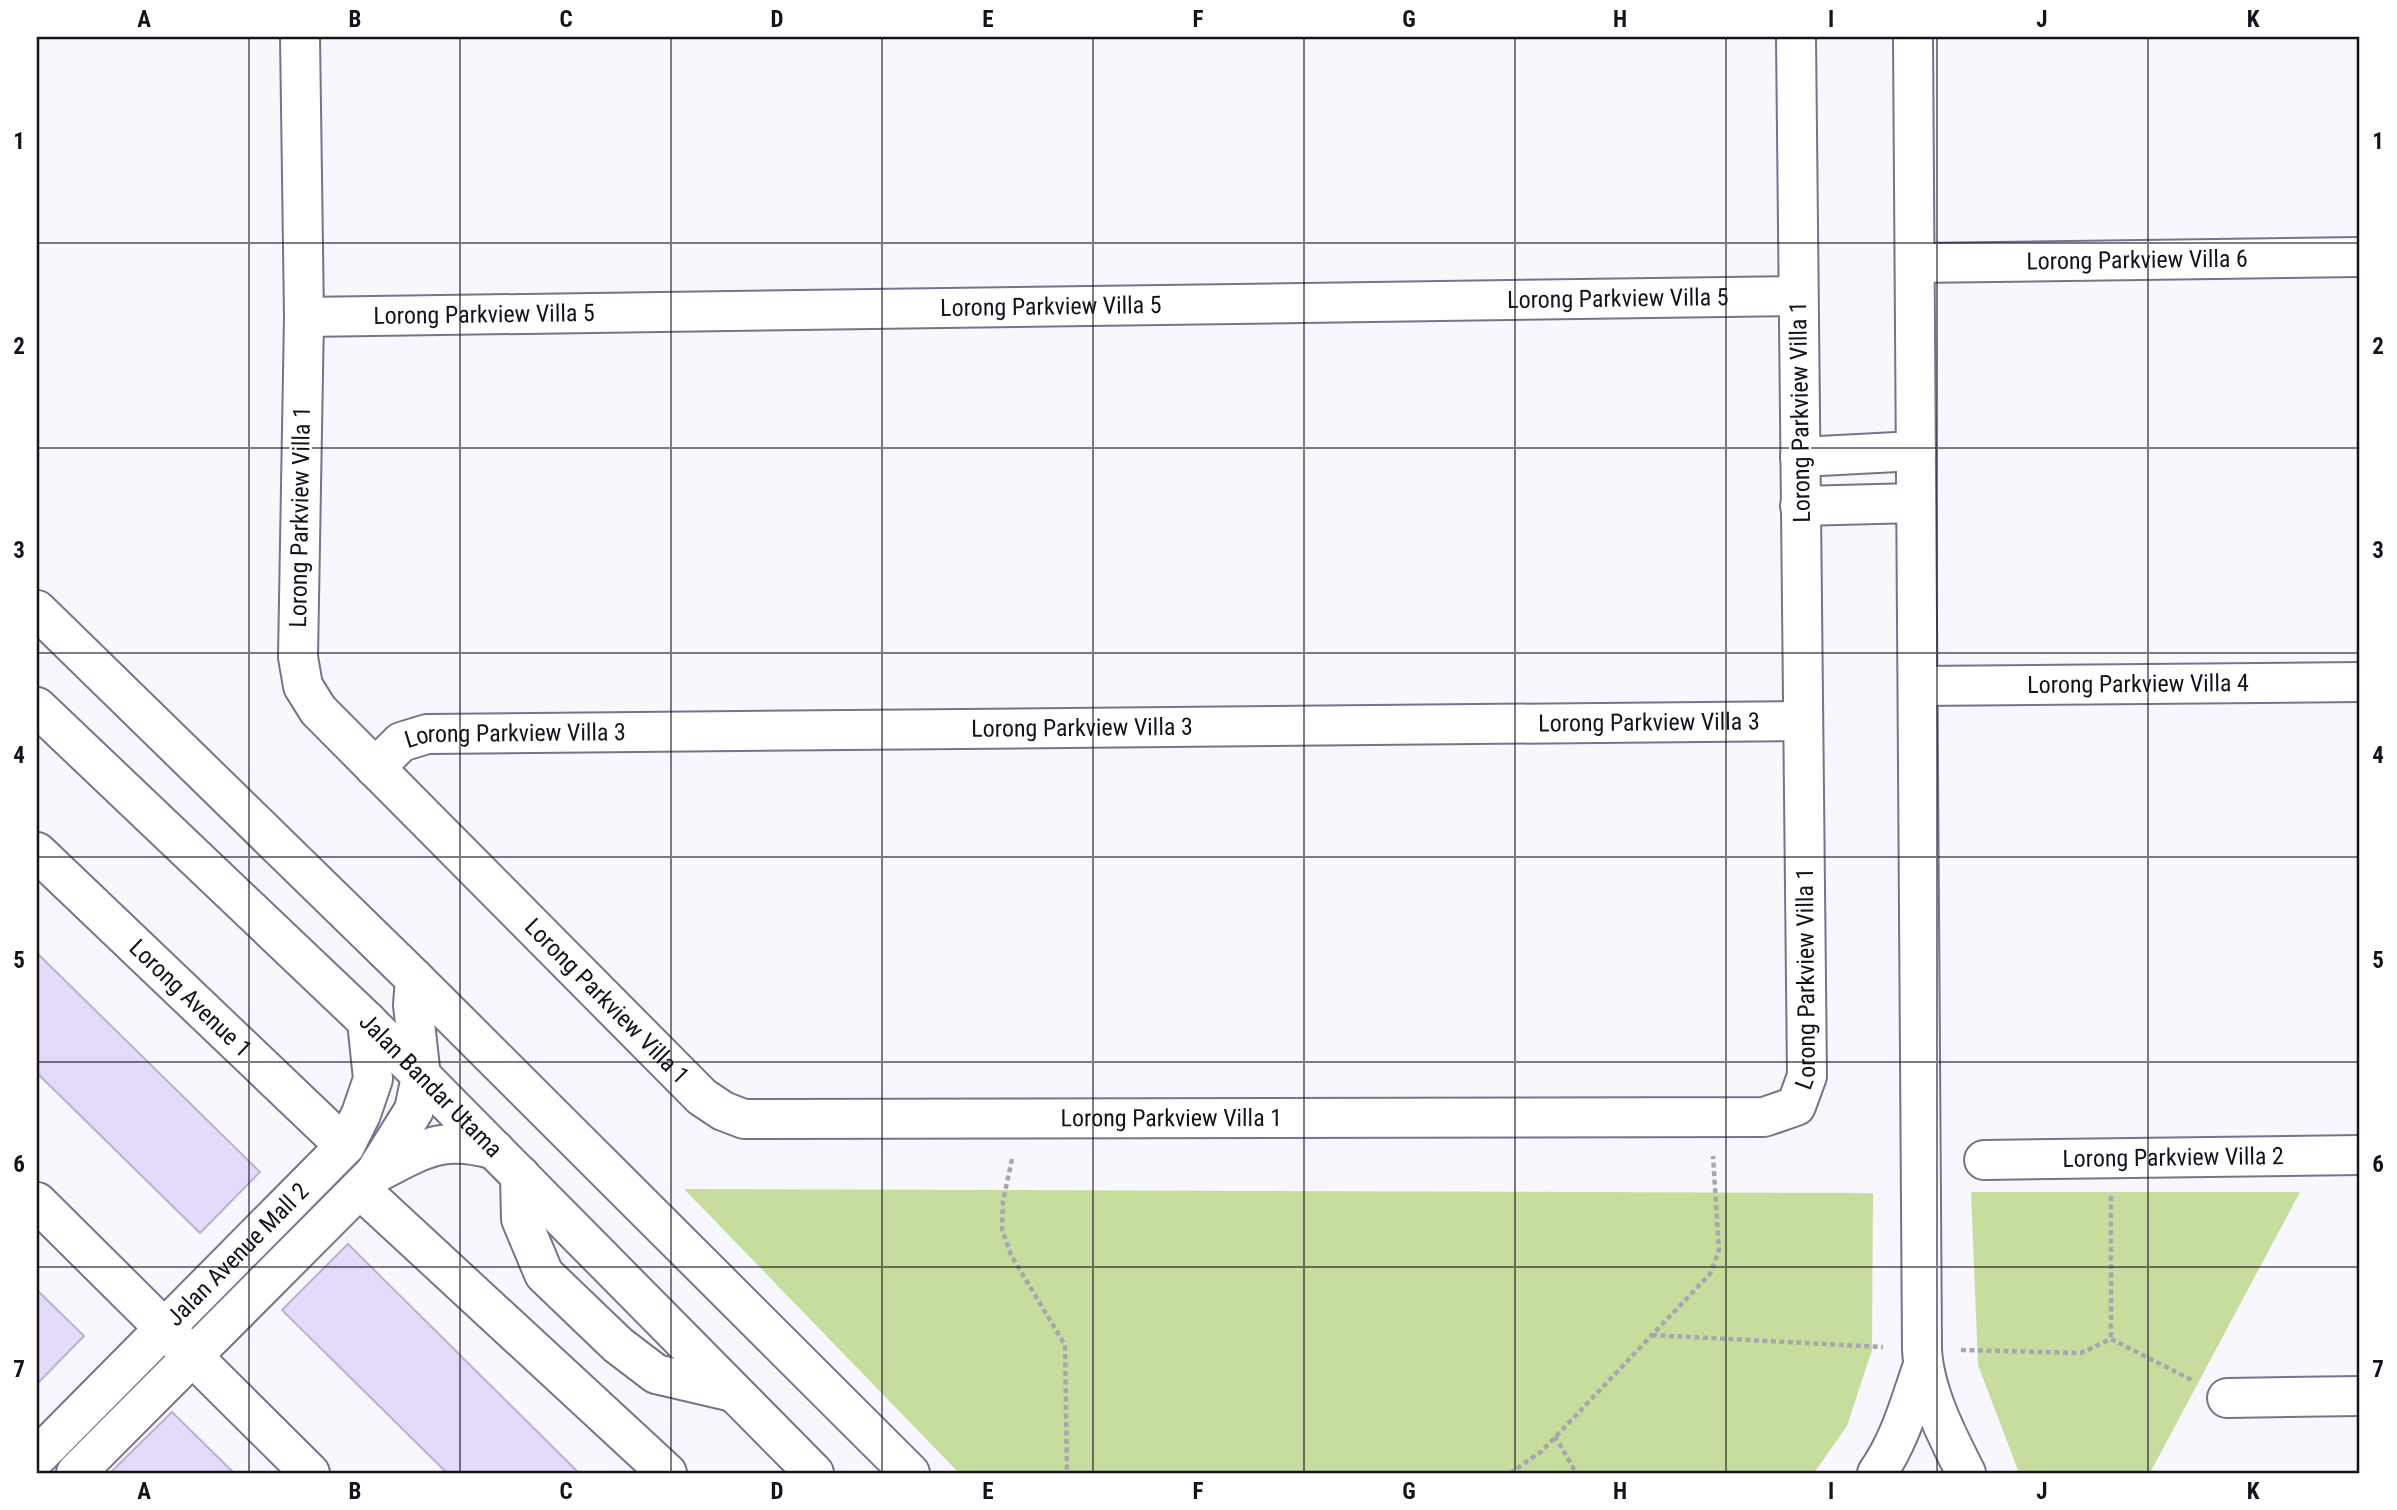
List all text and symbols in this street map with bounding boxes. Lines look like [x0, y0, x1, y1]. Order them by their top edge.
text: A [137, 6, 151, 33]
text: B [349, 6, 361, 33]
text: C [559, 6, 573, 33]
text: D [771, 6, 784, 33]
text: E [982, 6, 994, 33]
text: F [1193, 6, 1204, 33]
text: G [1402, 6, 1416, 33]
text: H [1613, 6, 1627, 33]
text: I [1828, 6, 1834, 33]
text: J [2036, 6, 2048, 33]
text: K [2247, 6, 2260, 33]
text: 1 [13, 128, 25, 155]
text: 1 [2372, 128, 2384, 155]
street label: Lorong Parkview Villa 6 [2026, 245, 2248, 275]
street label: Lorong Parkview Villa 5 [1507, 283, 1729, 314]
street label: Lorong Parkview Villa 5 [940, 291, 1162, 322]
street label: Lorong Parkview Villa 5 [373, 299, 595, 330]
street label: Lorong Parkview Villa 1 [1784, 301, 1816, 523]
text: 2 [13, 333, 25, 360]
text: 2 [2372, 333, 2384, 360]
street label: Lorong Parkview Villa 1 [284, 406, 316, 628]
text: 3 [13, 537, 25, 564]
text: 3 [2372, 537, 2384, 564]
street label: Lorong Parkview Villa 4 [2027, 669, 2249, 699]
street label: Lorong Parkview Villa 3 [1538, 707, 1760, 738]
street label: Lorong Parkview Villa 3 [971, 713, 1193, 743]
street label: Lorong Parkview Villa 3 [401, 718, 626, 754]
text: 4 [13, 742, 25, 769]
text: 4 [2372, 742, 2384, 769]
street label: Lorong Parkview Villa 1 [1789, 868, 1821, 1093]
street label: Lorong Parkview Villa 1 [519, 913, 695, 1090]
street label: Lorong Avenue 1 [124, 934, 257, 1063]
text: 5 [13, 947, 25, 974]
text: 5 [2372, 947, 2384, 974]
street label: Jalan Bandar Utama [353, 1007, 508, 1163]
street label: Lorong Parkview Villa 1 [1061, 1104, 1282, 1132]
street label: Lorong Parkview Villa 2 [2062, 1142, 2284, 1173]
text: 6 [13, 1151, 25, 1178]
text: 6 [2372, 1151, 2384, 1178]
street label: Jalan Avenue Mall 2 [161, 1177, 314, 1332]
text: 7 [13, 1356, 25, 1383]
text: 7 [2372, 1356, 2384, 1383]
text: A [137, 1478, 151, 1505]
text: B [349, 1478, 361, 1505]
text: C [559, 1478, 573, 1505]
text: D [771, 1478, 784, 1505]
text: E [982, 1478, 994, 1505]
text: F [1193, 1478, 1204, 1505]
text: G [1402, 1478, 1416, 1505]
text: H [1613, 1478, 1627, 1505]
text: I [1828, 1478, 1834, 1505]
text: J [2036, 1478, 2048, 1505]
text: K [2247, 1478, 2260, 1505]

